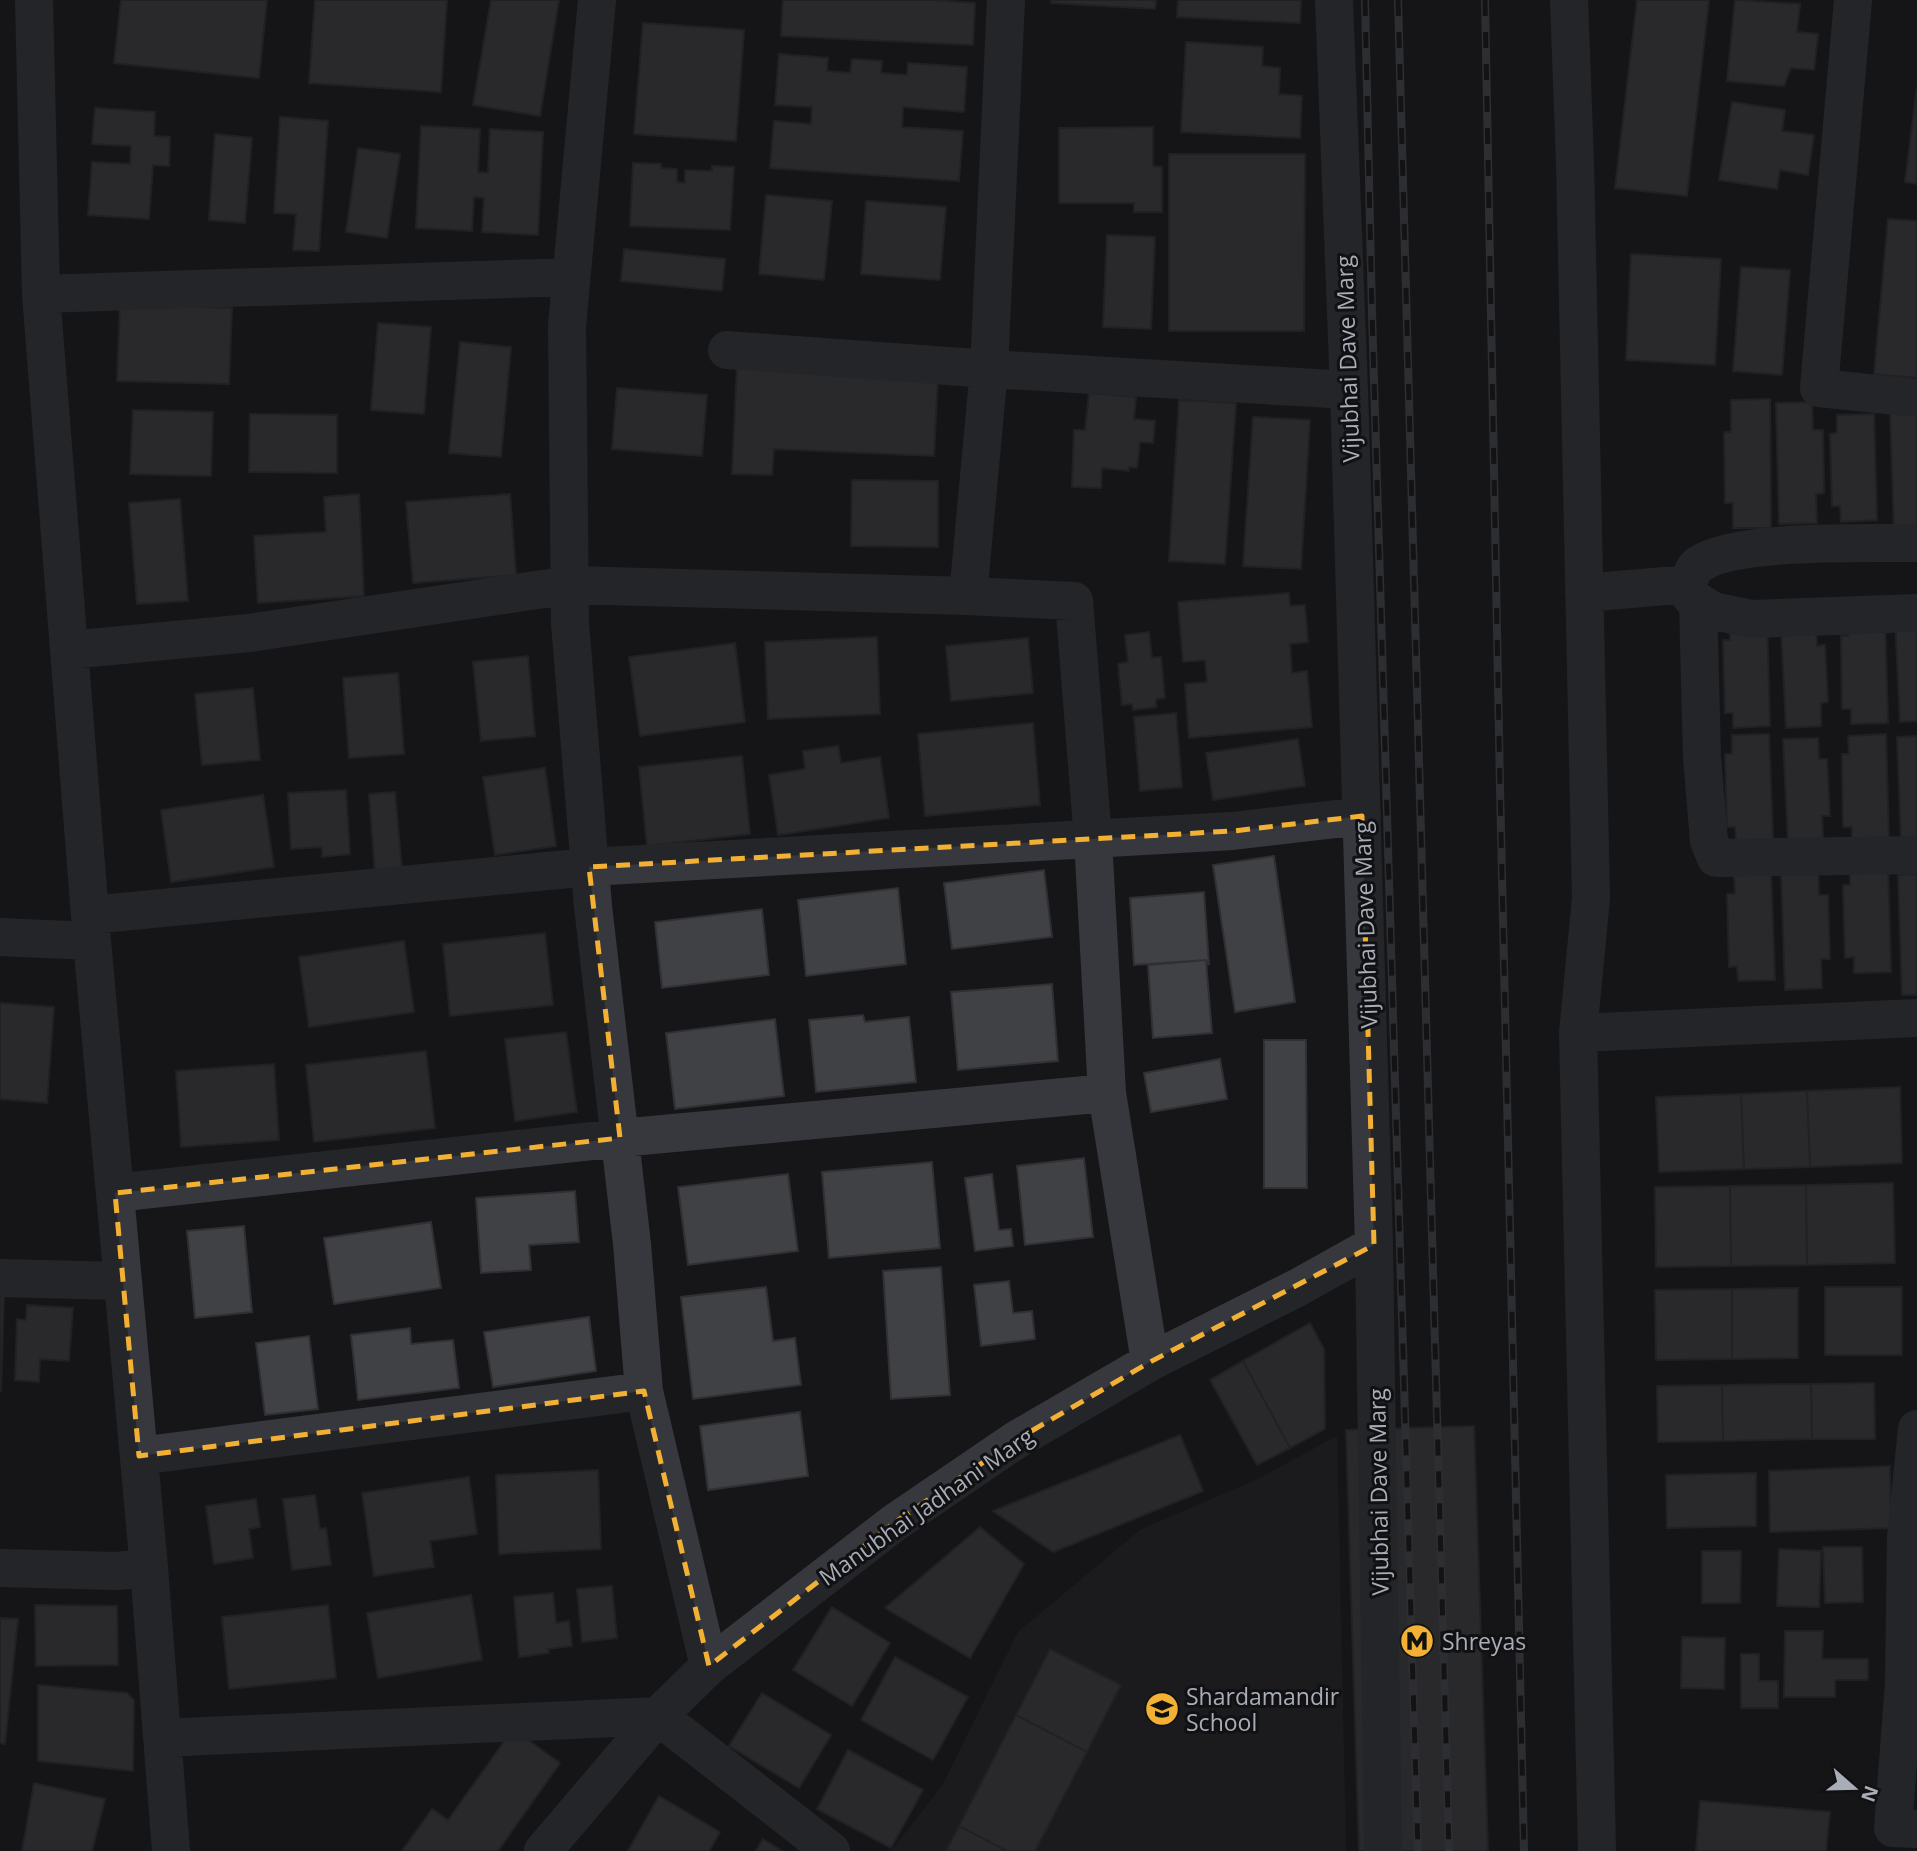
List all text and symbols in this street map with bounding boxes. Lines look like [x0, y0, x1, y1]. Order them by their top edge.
street label: Vijubhai Dave Marg [1327, 254, 1367, 463]
street label: Vijubhai Dave Marg [1345, 820, 1385, 1029]
street label: Vijubhai Dave Marg [1360, 1388, 1396, 1596]
street label: Manubhai Jadhani Marg [812, 1419, 1040, 1592]
metro station icon: Shreyas [1398, 1622, 1436, 1660]
place label: Shreyas [1442, 1625, 1526, 1657]
place label: Shardamandir School [1186, 1680, 1340, 1738]
school or university icon: Shardamandir School [1143, 1690, 1181, 1728]
north arrow [1819, 1753, 1889, 1823]
text: N [1855, 1782, 1885, 1806]

